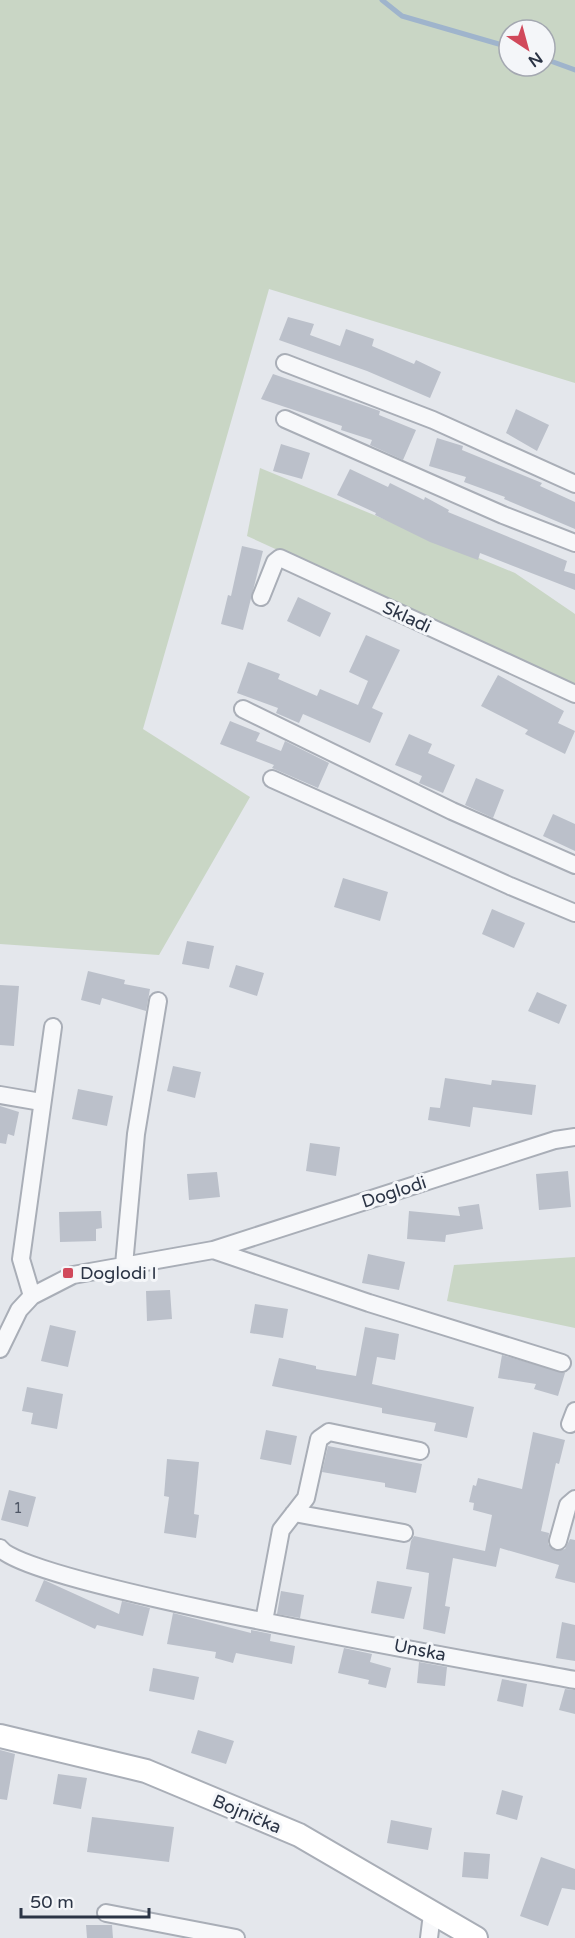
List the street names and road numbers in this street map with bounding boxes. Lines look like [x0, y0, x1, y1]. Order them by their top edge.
street label: Skladi [379, 596, 435, 638]
street label: Doglodi [359, 1171, 429, 1213]
street label: Unska [392, 1634, 448, 1666]
street label: Bojnička [209, 1790, 285, 1838]

